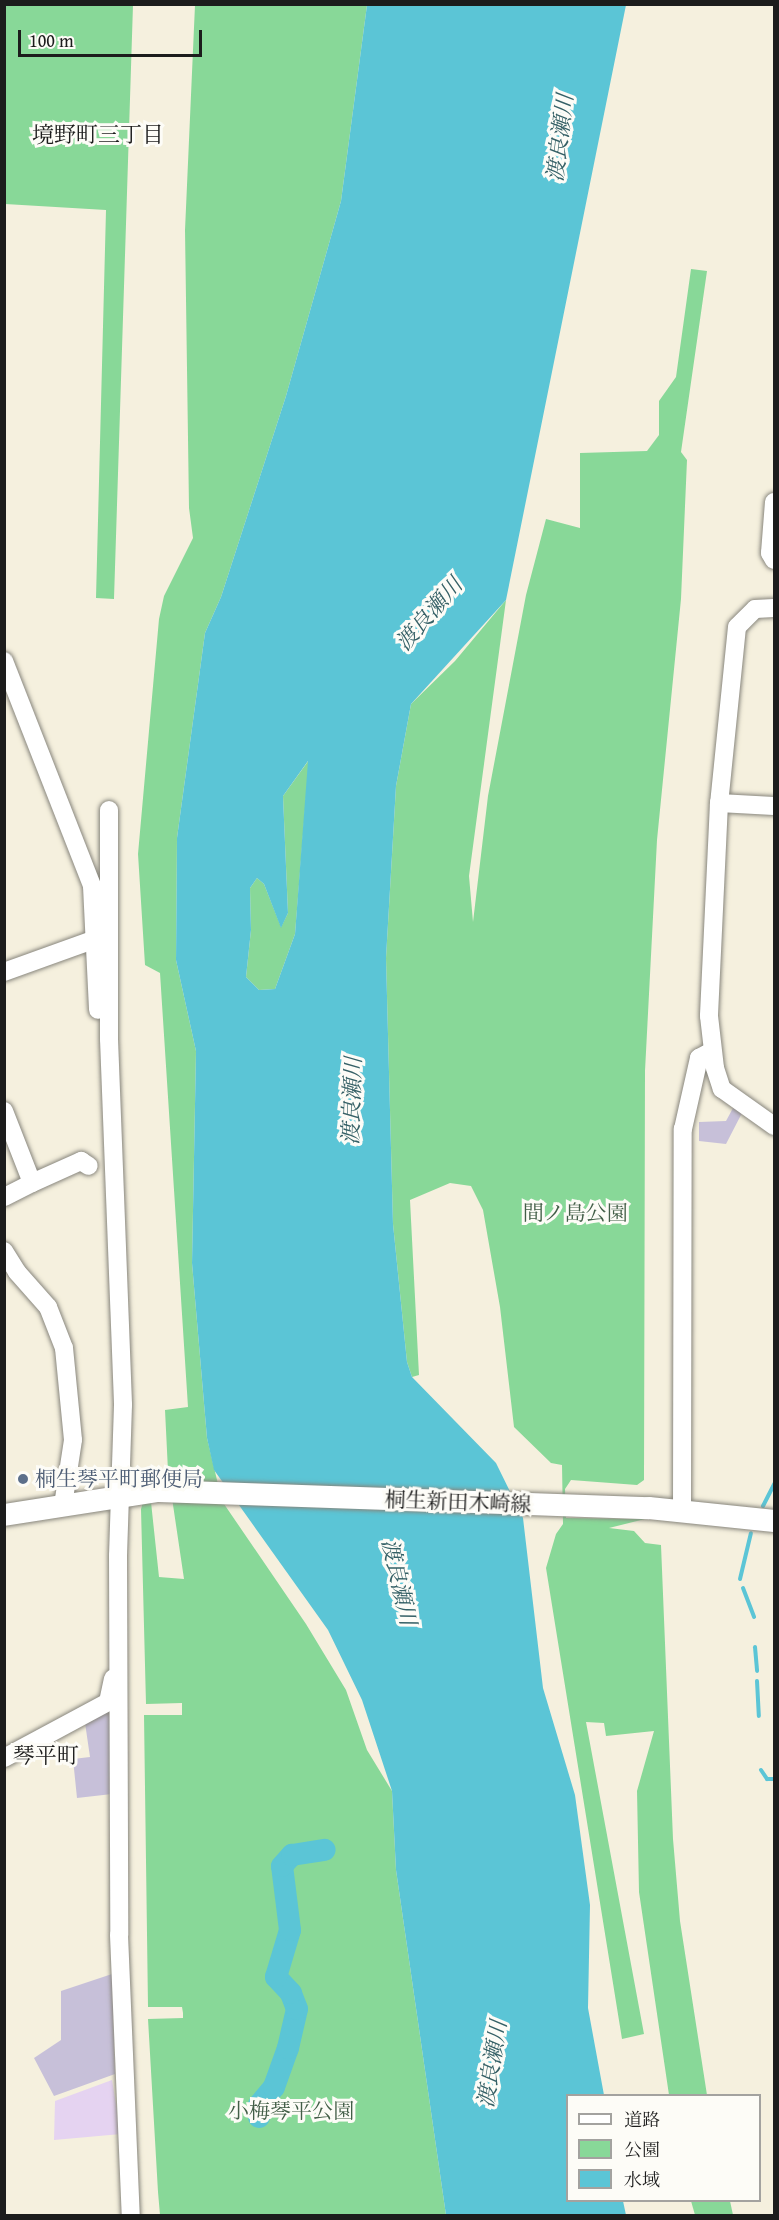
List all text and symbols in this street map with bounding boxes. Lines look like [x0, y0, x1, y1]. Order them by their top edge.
scale bar [21, 18, 206, 56]
text: 100 m [29, 27, 74, 54]
water label: 渡良瀬川 [542, 93, 578, 183]
district label: 境野町三丁目 [32, 122, 164, 148]
water label: 渡良瀬川 [390, 572, 468, 656]
water label: 渡良瀬川 [337, 1057, 367, 1145]
park label: 間ノ島公園 [523, 1200, 627, 1226]
place label: 桐生琴平町郵便局 [35, 1466, 203, 1492]
marker: 桐生琴平町郵便局 [16, 1472, 30, 1486]
street label: 桐生新田木崎線 [384, 1487, 532, 1517]
water label: 渡良瀬川 [376, 1536, 422, 1628]
district label: 琴平町 [13, 1743, 79, 1769]
water label: 渡良瀬川 [472, 2018, 512, 2110]
legend [566, 2094, 761, 2202]
park label: 小梅琴平公園 [228, 2098, 354, 2124]
text: 道路 [624, 2106, 660, 2133]
text: 公園 [624, 2136, 660, 2163]
text: 水域 [624, 2166, 660, 2193]

